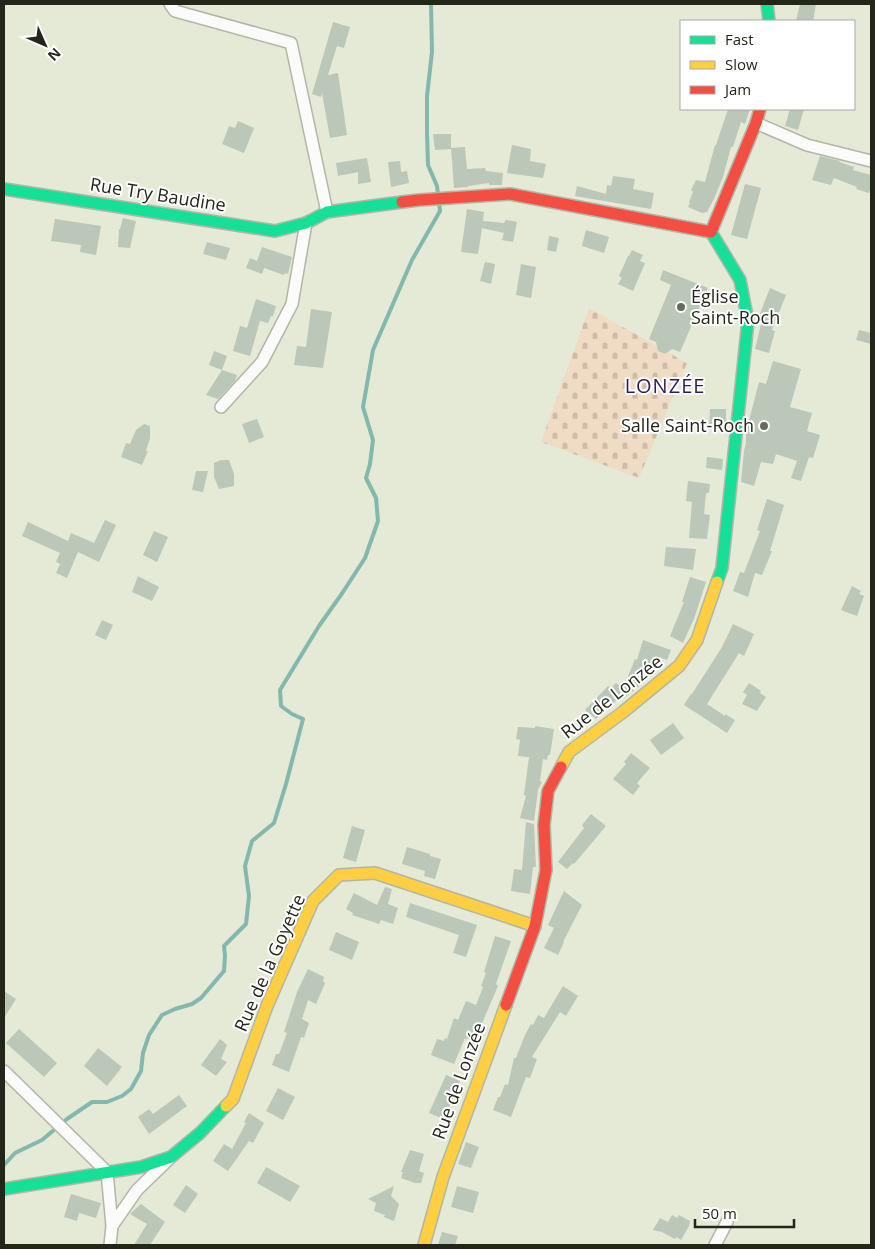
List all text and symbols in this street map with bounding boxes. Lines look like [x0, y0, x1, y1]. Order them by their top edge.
north arrow [20, 20, 70, 70]
legend [680, 20, 855, 110]
text: Fast [725, 29, 754, 49]
text: N [44, 44, 65, 65]
text: Slow [725, 54, 758, 74]
text: Jam [723, 79, 751, 99]
street label: Rue Try Baudine [88, 171, 228, 217]
place label: Église Saint-Roch [691, 284, 780, 329]
marker: Église Saint-Roch [675, 301, 687, 313]
district label: LONZÉE [625, 372, 705, 399]
place label: Salle Saint-Roch [621, 413, 754, 437]
marker: Salle Saint-Roch [758, 420, 770, 432]
street label: Rue de Lonzée [556, 649, 667, 743]
street label: Rue de la Goyette [228, 890, 310, 1035]
street label: Rue de Lonzée [426, 1019, 490, 1142]
scale bar [695, 1196, 794, 1228]
text: 50 m [702, 1203, 737, 1223]

